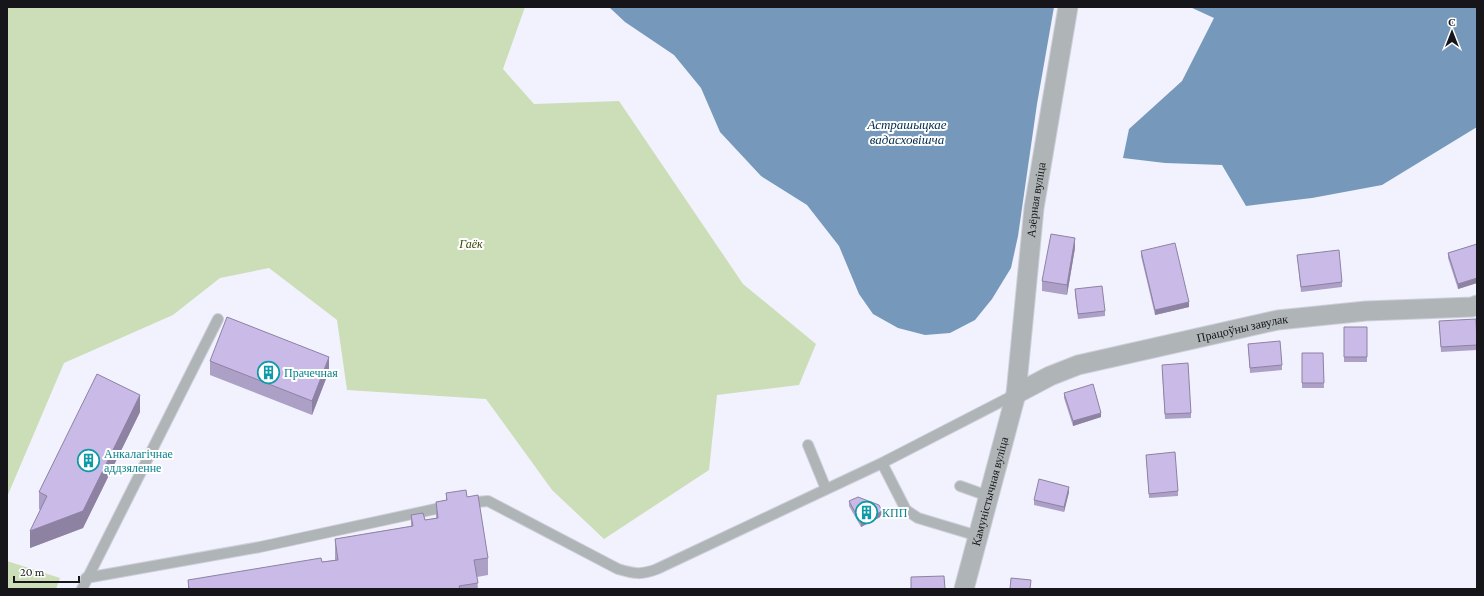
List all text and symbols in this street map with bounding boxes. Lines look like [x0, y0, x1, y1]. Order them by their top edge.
north arrow [1432, 12, 1472, 52]
text: С [1448, 16, 1456, 28]
water label: Астрашыцкае вадасховішча [866, 117, 947, 147]
street label: Азёрная вуліца [1024, 160, 1049, 238]
park label: Гаёк [458, 237, 483, 251]
street label: Працоўны завулак [1195, 312, 1289, 345]
building icon: Прачечная [256, 360, 282, 386]
place label: Прачечная [284, 366, 338, 380]
street label: Камуністычная вуліца [969, 435, 1011, 548]
place label: Анкалагічнае аддзяленне [104, 447, 173, 475]
building icon: Анкалагічнае аддзяленне [76, 448, 102, 474]
building icon: КПП [854, 500, 880, 526]
place label: КПП [882, 506, 908, 520]
scale bar [14, 558, 79, 584]
text: 20 m [20, 565, 45, 579]

